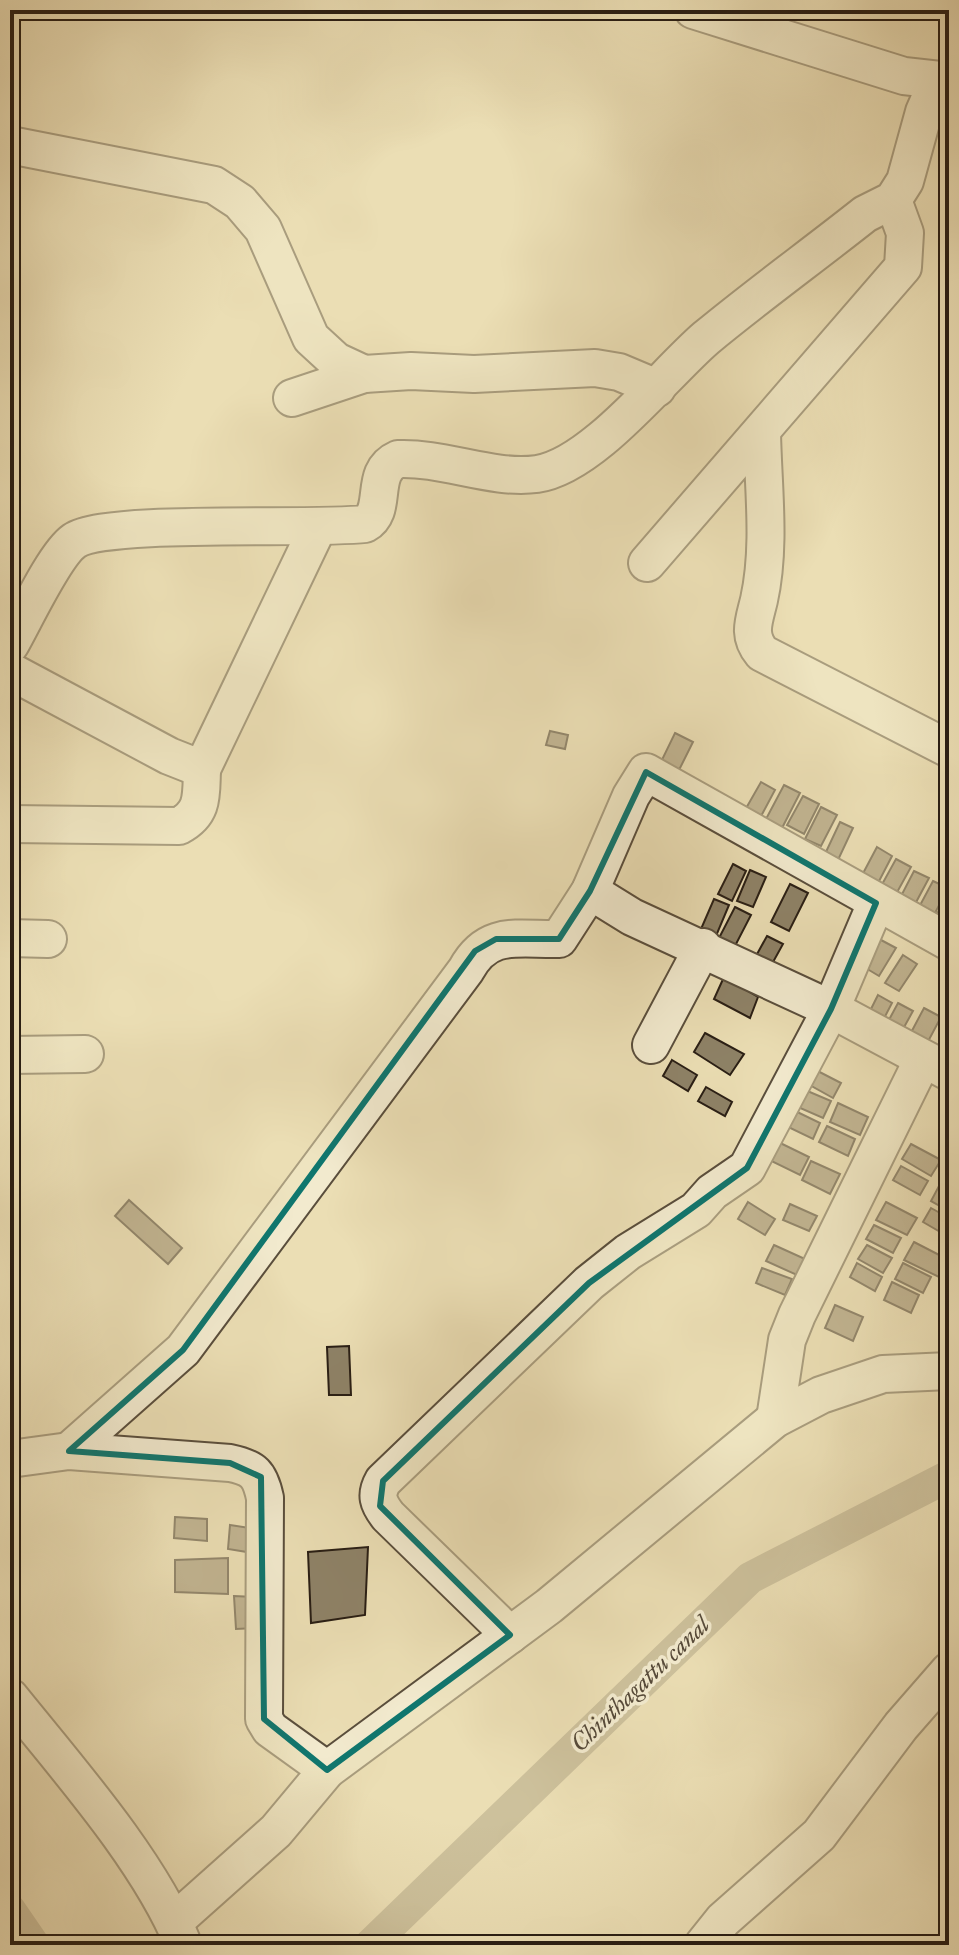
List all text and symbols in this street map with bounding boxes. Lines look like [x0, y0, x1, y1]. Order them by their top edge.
water label: Chinthagattu canal [564, 1608, 718, 1758]

